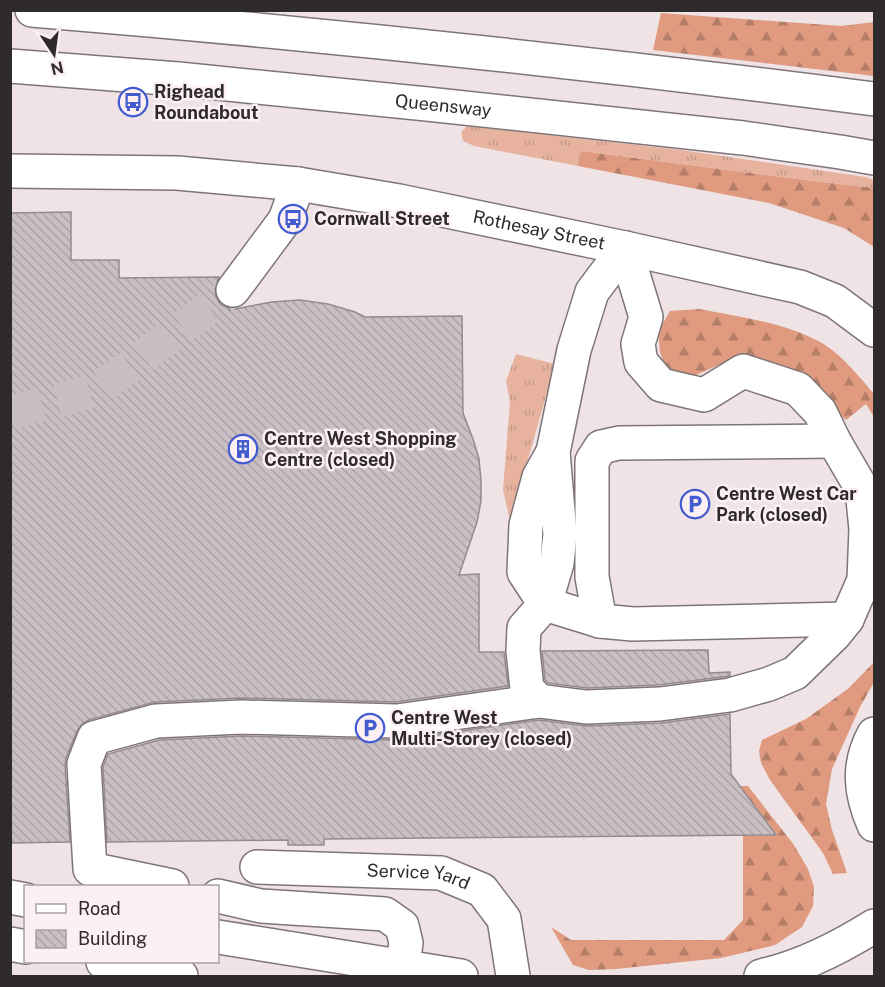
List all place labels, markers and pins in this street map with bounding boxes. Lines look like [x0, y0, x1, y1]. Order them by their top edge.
place label: Righead Roundabout [154, 81, 259, 123]
bus stop icon: Righead Roundabout [117, 86, 149, 118]
bus stop icon: Cornwall Street [277, 203, 309, 235]
place label: Cornwall Street [314, 208, 450, 229]
place label: Centre West Shopping Centre (closed) [264, 428, 457, 470]
building icon: Centre West Shopping Centre (closed) [227, 433, 259, 465]
place label: Centre West Car Park (closed) [716, 483, 857, 525]
parking icon: Centre West Car Park (closed) [679, 488, 711, 520]
place label: Centre West Multi-Storey (closed) [391, 707, 572, 749]
parking icon: Centre West Multi-Storey (closed) [354, 712, 386, 744]

